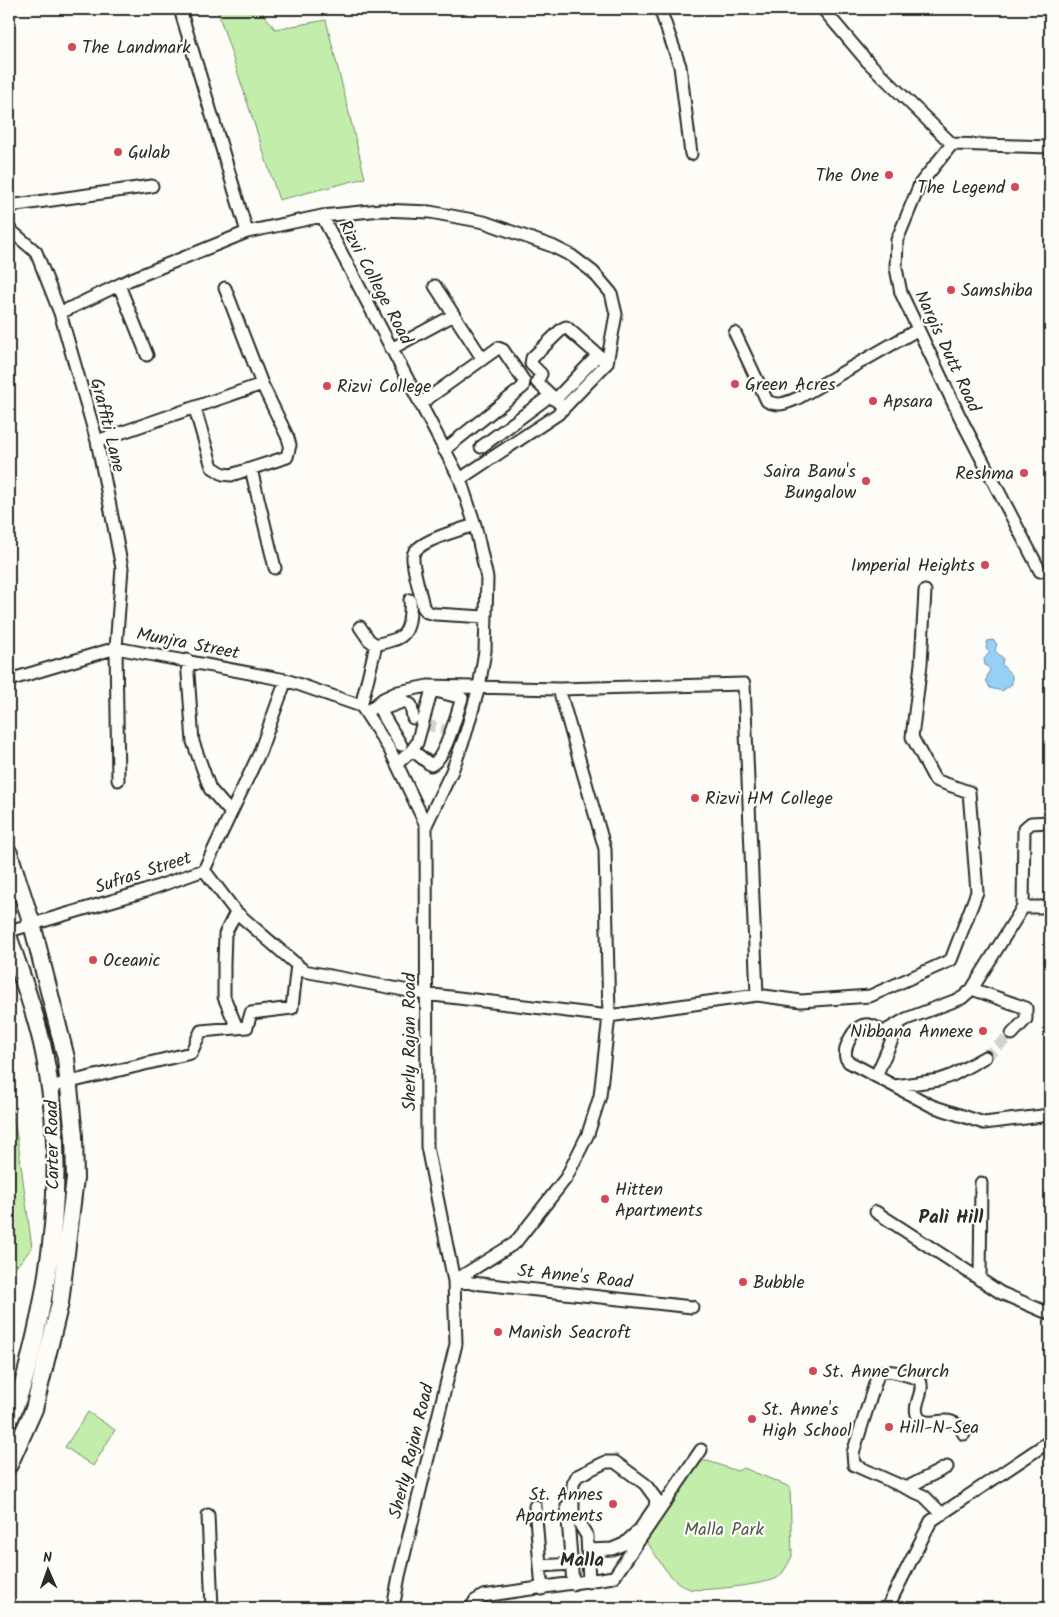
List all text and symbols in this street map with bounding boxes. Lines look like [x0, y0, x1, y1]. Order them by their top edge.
place label: The Landmark [82, 34, 191, 63]
marker: The Landmark [66, 41, 78, 53]
place label: Gulab [128, 139, 171, 168]
marker: Gulab [112, 146, 124, 158]
place label: The One [816, 162, 879, 191]
marker: The One [883, 169, 895, 181]
place label: The Legend [917, 174, 1006, 203]
marker: The Legend [1009, 181, 1021, 193]
street label: Rizvi College Road [330, 215, 420, 351]
place label: Samshiba [961, 277, 1033, 306]
marker: Samshiba [945, 284, 957, 296]
street label: Nargis Dutt Road [906, 286, 988, 418]
place label: Green Acres [745, 371, 836, 400]
place label: Rizvi College [337, 373, 431, 402]
street label: Graffiti Lane [81, 375, 132, 475]
marker: Green Acres [729, 378, 741, 390]
marker: Rizvi College [321, 380, 333, 392]
place label: Apsara [883, 388, 933, 417]
marker: Apsara [867, 395, 879, 407]
place label: Saira Banu's Bungalow [764, 458, 857, 508]
place label: Reshma [955, 460, 1014, 489]
marker: Reshma [1018, 467, 1030, 479]
marker: Saira Banu's Bungalow [860, 475, 872, 487]
place label: Imperial Heights [851, 552, 975, 581]
marker: Imperial Heights [979, 559, 991, 571]
street label: Munjra Street [134, 620, 243, 669]
place label: Rizvi HM College [705, 785, 833, 814]
marker: Rizvi HM College [689, 792, 701, 804]
street label: Sufras Street [91, 844, 196, 903]
place label: Oceanic [103, 947, 160, 976]
marker: Oceanic [87, 954, 99, 966]
street label: Sherly Rajan Road [396, 972, 425, 1111]
place label: Nibbana Annexe [850, 1018, 973, 1047]
marker: Nibbana Annexe [977, 1025, 989, 1037]
street label: Carter Road [38, 1099, 69, 1190]
place label: Hitten Apartments [615, 1176, 703, 1226]
marker: Hitten Apartments [599, 1193, 611, 1205]
district label: Pali Hill [919, 1203, 984, 1233]
street label: St Anne's Road [516, 1257, 635, 1298]
place label: Bubble [753, 1269, 805, 1298]
marker: Bubble [737, 1276, 749, 1288]
place label: Manish Seacroft [508, 1319, 632, 1348]
marker: Manish Seacroft [492, 1326, 504, 1338]
place label: St. Anne Church [823, 1358, 949, 1387]
marker: St. Anne Church [807, 1365, 819, 1377]
street label: Sherly Rajan Road [382, 1380, 443, 1522]
place label: St. Anne's High School [762, 1396, 852, 1446]
marker: St. Anne's High School [746, 1413, 758, 1425]
place label: Hill-N-Sea [899, 1414, 979, 1443]
marker: Hill-N-Sea [883, 1421, 895, 1433]
place label: St. Annes Apartments [515, 1481, 603, 1531]
marker: St. Annes Apartments [607, 1498, 619, 1510]
park label: Malla Park [684, 1516, 764, 1545]
north arrow [22, 1544, 72, 1594]
district label: Malla [560, 1546, 604, 1576]
text: N [43, 1547, 53, 1569]

